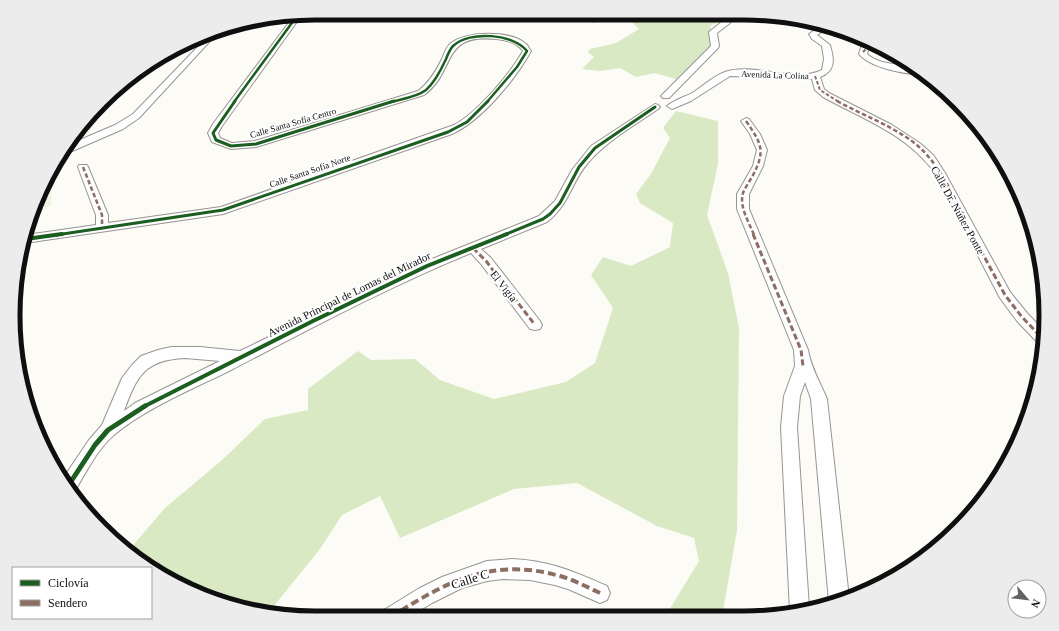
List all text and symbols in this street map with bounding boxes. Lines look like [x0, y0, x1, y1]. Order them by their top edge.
street label: Avenida La Colina [741, 69, 809, 81]
street label: Calle Santa Sofía Centro [249, 106, 338, 140]
street label: Calle Santa Sofía Norte [268, 152, 352, 190]
street label: Calle Dr. Núñez Ponte [929, 164, 987, 256]
street label: Avenida Principal de Lomas del Mirador [266, 249, 433, 339]
street label: El Vigía [488, 268, 520, 304]
street label: Calle C [449, 566, 491, 592]
legend [12, 567, 152, 619]
text: Ciclovía [48, 576, 89, 590]
north arrow [1007, 579, 1047, 619]
text: Sendero [48, 596, 87, 610]
text: N [1029, 597, 1043, 610]

